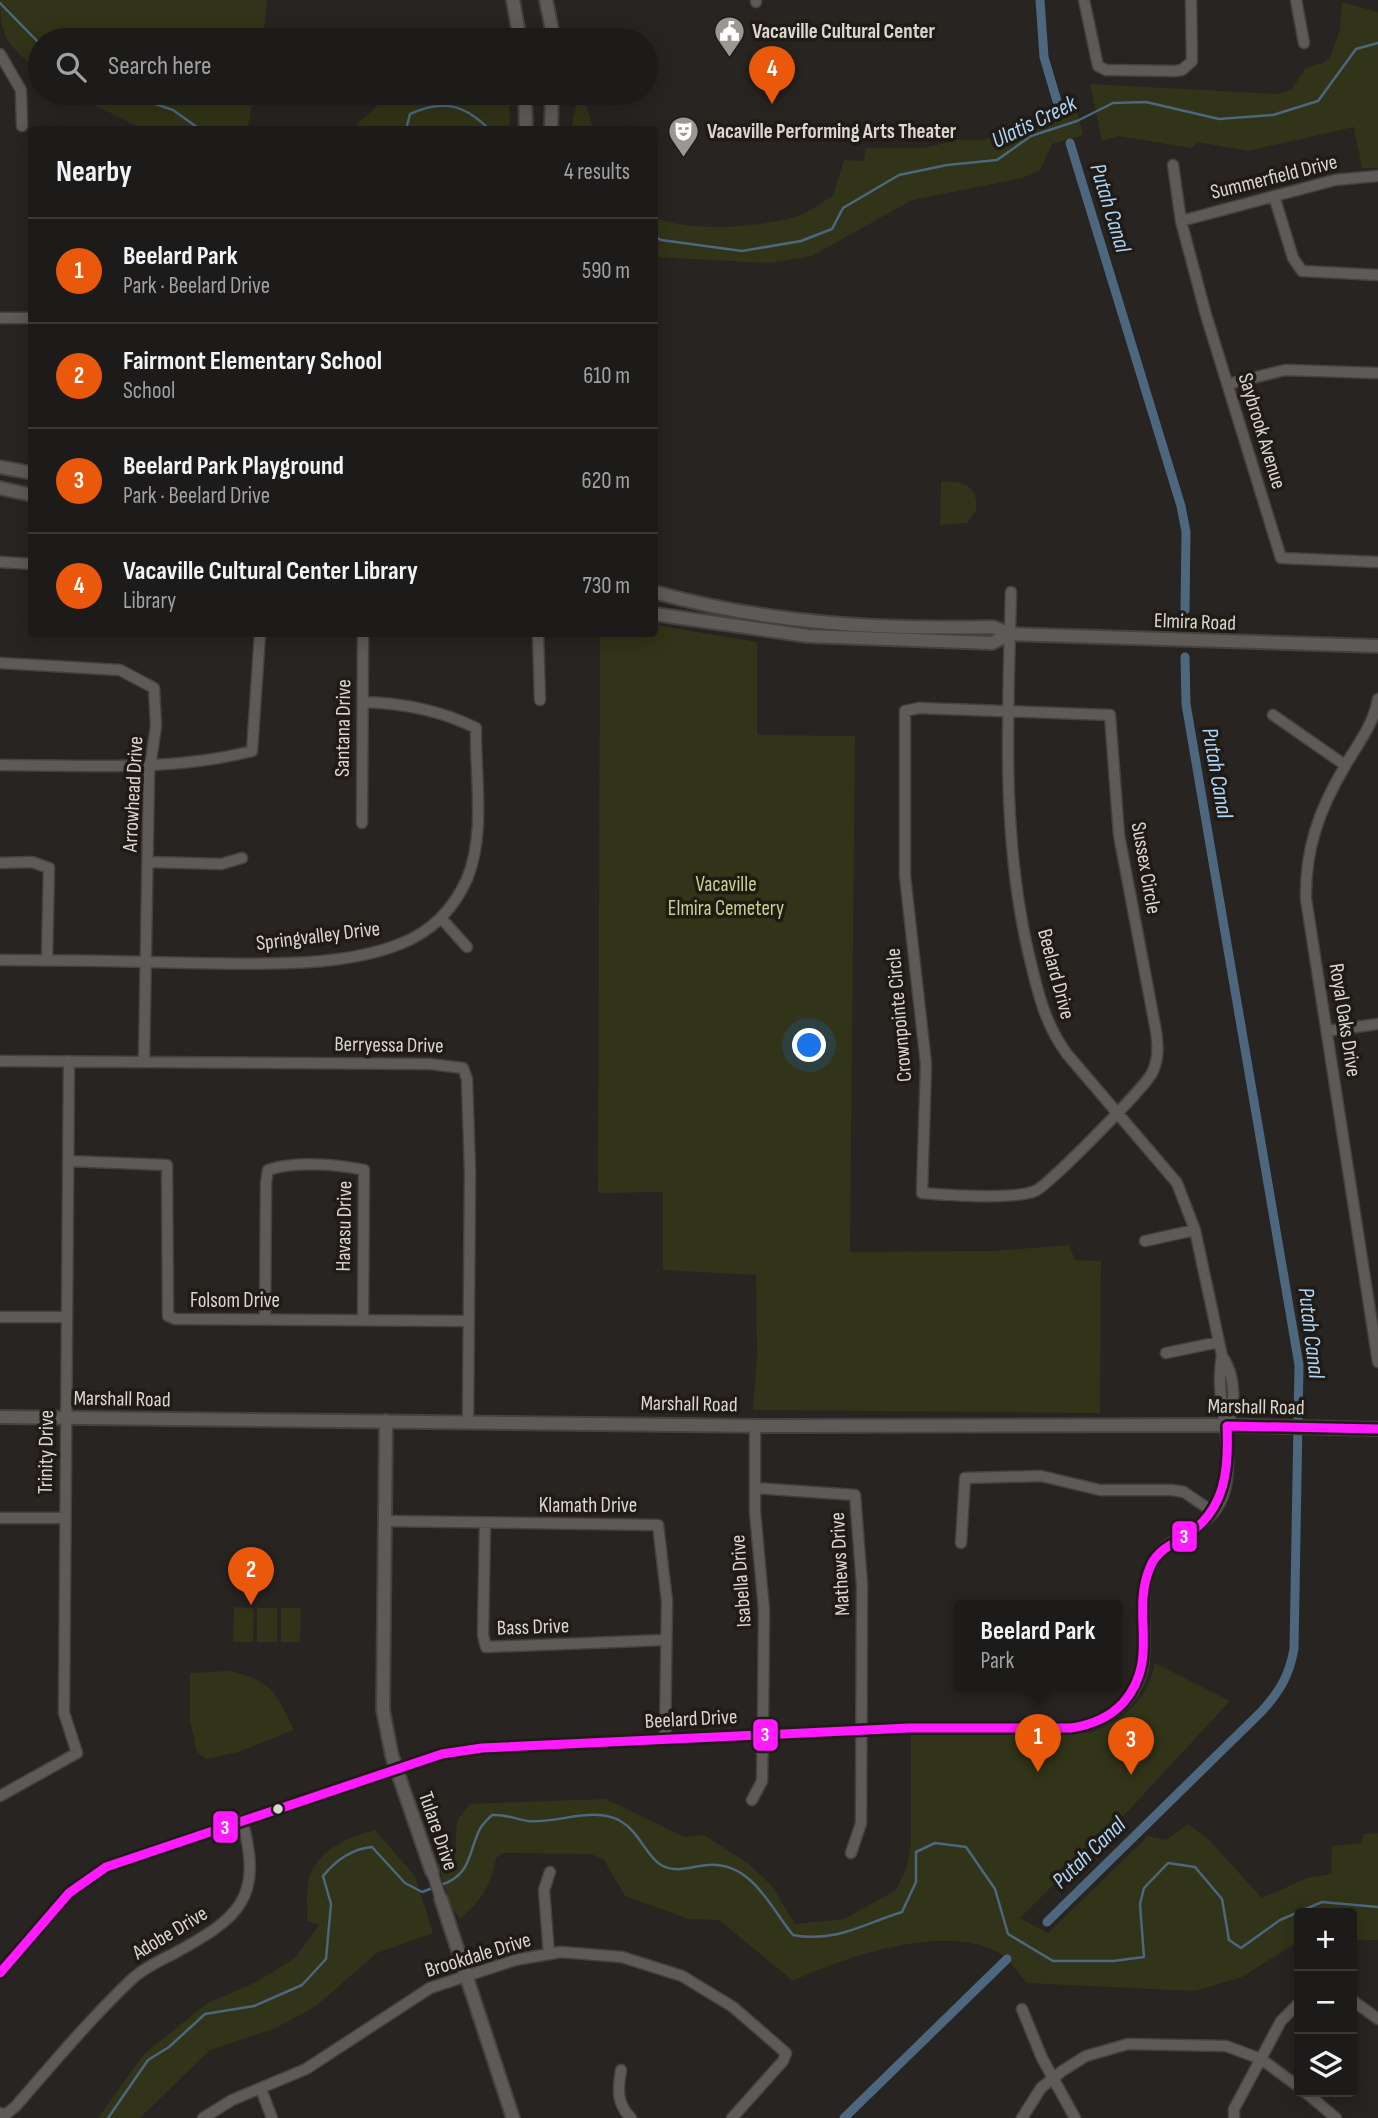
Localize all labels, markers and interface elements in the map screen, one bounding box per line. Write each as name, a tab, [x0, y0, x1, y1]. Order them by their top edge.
public building icon: Vacaville Cultural Center	[712, 14, 746, 58]
place label: Vacaville Cultural Center	[752, 19, 935, 44]
search box	[28, 28, 658, 105]
pin: 4	[749, 46, 795, 104]
icon: search	[52, 48, 90, 86]
text: Search here	[108, 51, 211, 82]
water label: Ulatis Creek	[987, 89, 1082, 155]
theatre icon: Vacaville Performing Arts Theater	[667, 114, 701, 158]
place label: Vacaville Performing Arts Theater	[707, 119, 957, 144]
street label: Summerfield Drive	[1208, 149, 1340, 205]
text: Nearby	[56, 154, 132, 190]
text: 4 results	[564, 158, 630, 186]
water label: Putah Canal	[1083, 160, 1137, 257]
text: Beelard Park	[123, 241, 238, 272]
text: 1	[74, 257, 84, 285]
text: 590 m	[582, 257, 630, 285]
text: Park · Beelard Drive	[123, 272, 270, 300]
text: Fairmont Elementary School	[123, 346, 382, 377]
text: 2	[74, 362, 84, 390]
text: 610 m	[583, 362, 630, 390]
street label: Saybrook Avenue	[1233, 370, 1291, 492]
text: School	[123, 377, 175, 405]
text: Beelard Park Playground	[123, 451, 344, 482]
text: 3	[74, 467, 84, 495]
text: 620 m	[582, 467, 630, 495]
text: Park · Beelard Drive	[123, 482, 270, 510]
text: Vacaville Cultural Center Library	[123, 556, 418, 587]
text: 4	[74, 572, 84, 600]
text: 730 m	[582, 572, 630, 600]
text: Library	[123, 587, 176, 615]
street label: Elmira Road	[1154, 608, 1236, 636]
street label: Santana Drive	[330, 679, 356, 777]
water label: Putah Canal	[1195, 726, 1239, 821]
street label: Arrowhead Drive	[117, 736, 149, 853]
street label: Sussex Circle	[1126, 820, 1166, 916]
park label: Vacaville Elmira Cemetery	[668, 872, 784, 921]
street label: Springvalley Drive	[255, 916, 381, 956]
street label: Beelard Drive	[1032, 926, 1080, 1022]
street label: Crownpointe Circle	[881, 947, 917, 1083]
street label: Royal Oaks Drive	[1324, 961, 1366, 1079]
your location	[792, 1028, 826, 1062]
street label: Berryessa Drive	[334, 1032, 444, 1058]
street label: Havasu Drive	[331, 1180, 357, 1272]
water label: Putah Canal	[1292, 1286, 1331, 1381]
street label: Folsom Drive	[190, 1288, 280, 1313]
street label: Marshall Road	[73, 1386, 171, 1412]
street label: Marshall Road	[640, 1391, 738, 1417]
street label: Marshall Road	[1207, 1394, 1305, 1420]
street label: Trinity Drive	[33, 1410, 59, 1494]
street label: Klamath Drive	[539, 1493, 637, 1518]
street label: Mathews Drive	[825, 1512, 855, 1616]
line badge: 3	[1171, 1520, 1198, 1553]
text: 3	[1180, 1526, 1188, 1549]
street label: Isabella Drive	[725, 1534, 757, 1628]
pin: 2	[228, 1547, 274, 1605]
popup	[954, 1600, 1122, 1691]
street label: Bass Drive	[496, 1613, 570, 1641]
text: Beelard Park	[981, 1616, 1095, 1647]
text: Park	[981, 1647, 1014, 1675]
street label: Beelard Drive	[644, 1704, 738, 1734]
pin: 1	[1015, 1714, 1061, 1772]
pin: 3	[1108, 1717, 1154, 1775]
line badge: 3	[752, 1718, 779, 1752]
text: 3	[761, 1724, 769, 1747]
street label: Tulare Drive	[413, 1788, 463, 1874]
unlabelled marker	[271, 1802, 285, 1816]
line badge: 3	[212, 1810, 239, 1844]
water label: Putah Canal	[1046, 1811, 1132, 1895]
text: 3	[221, 1817, 229, 1840]
street label: Adobe Drive	[127, 1901, 212, 1966]
map controls	[1294, 1908, 1357, 2097]
button: +	[1294, 1908, 1357, 1971]
street label: Brookdale Drive	[422, 1927, 534, 1983]
button: −	[1294, 1971, 1357, 2034]
button: layers	[1294, 2034, 1357, 2097]

